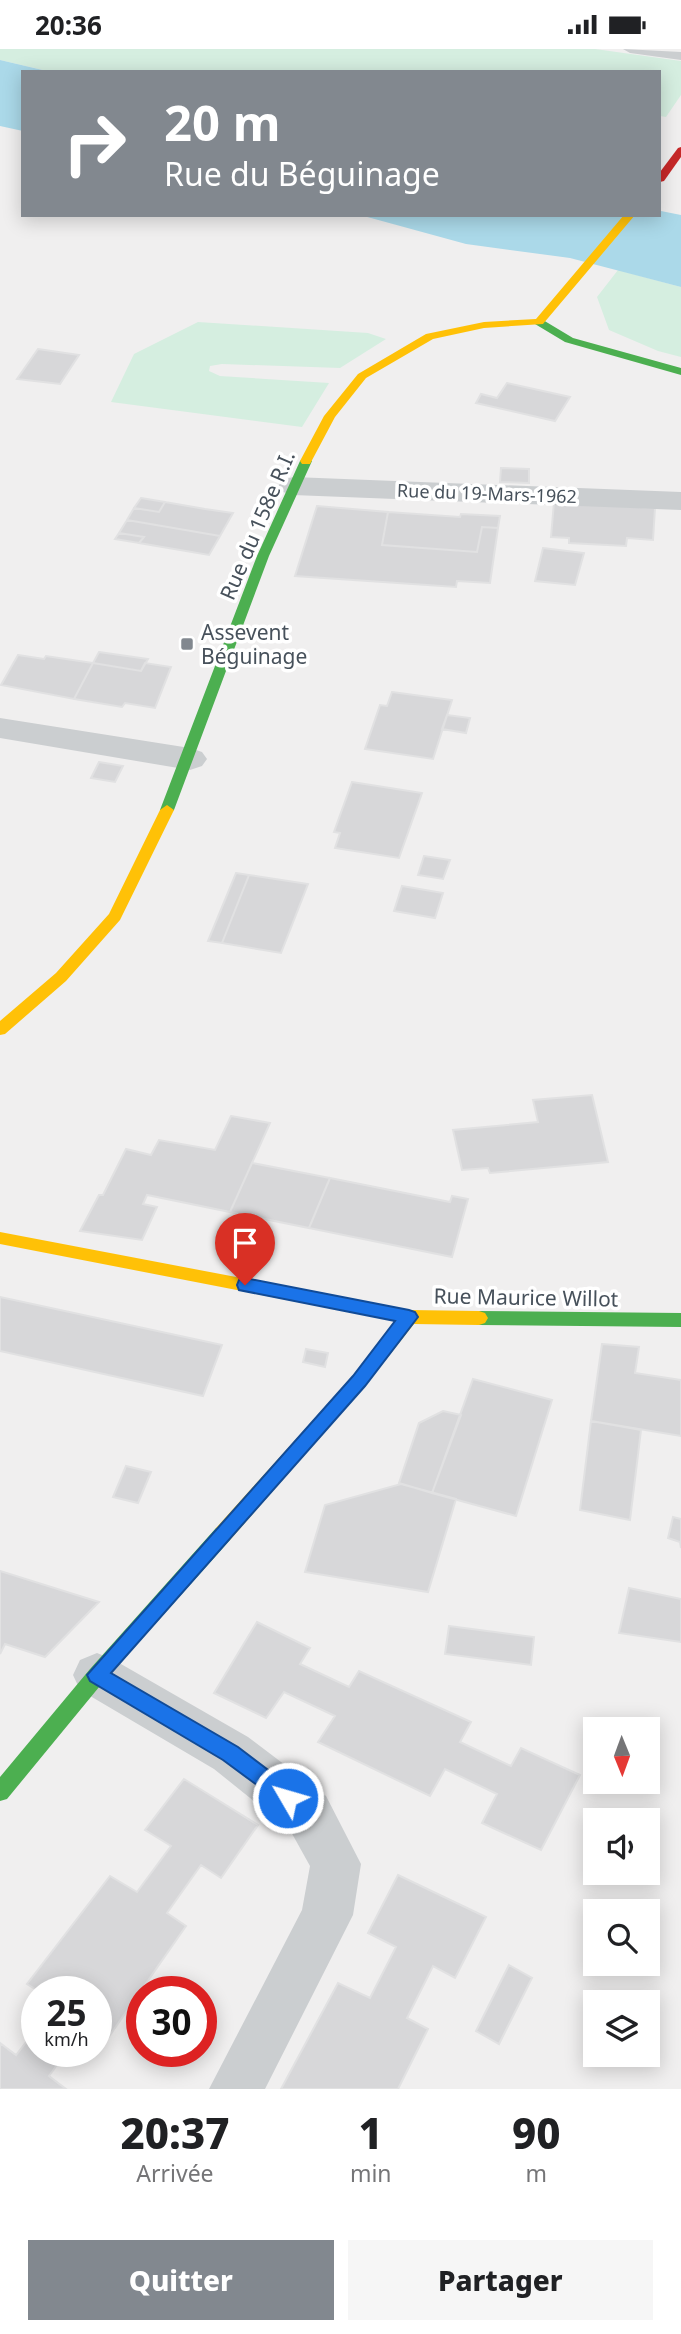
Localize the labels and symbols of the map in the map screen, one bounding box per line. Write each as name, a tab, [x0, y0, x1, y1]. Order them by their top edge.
street label: Rue du 158e R.I.	[213, 446, 301, 604]
street label: Rue du 19-Mars-1962	[397, 478, 577, 508]
place label: Assevent Béguinage	[201, 618, 307, 670]
marker: Assevent Béguinage	[179, 636, 195, 652]
pin	[215, 1213, 275, 1285]
street label: Rue Maurice Willot	[433, 1281, 619, 1313]
north arrow	[583, 1717, 660, 1794]
position arrow	[251, 1761, 325, 1835]
speed limit sign: 30	[126, 1976, 217, 2067]

